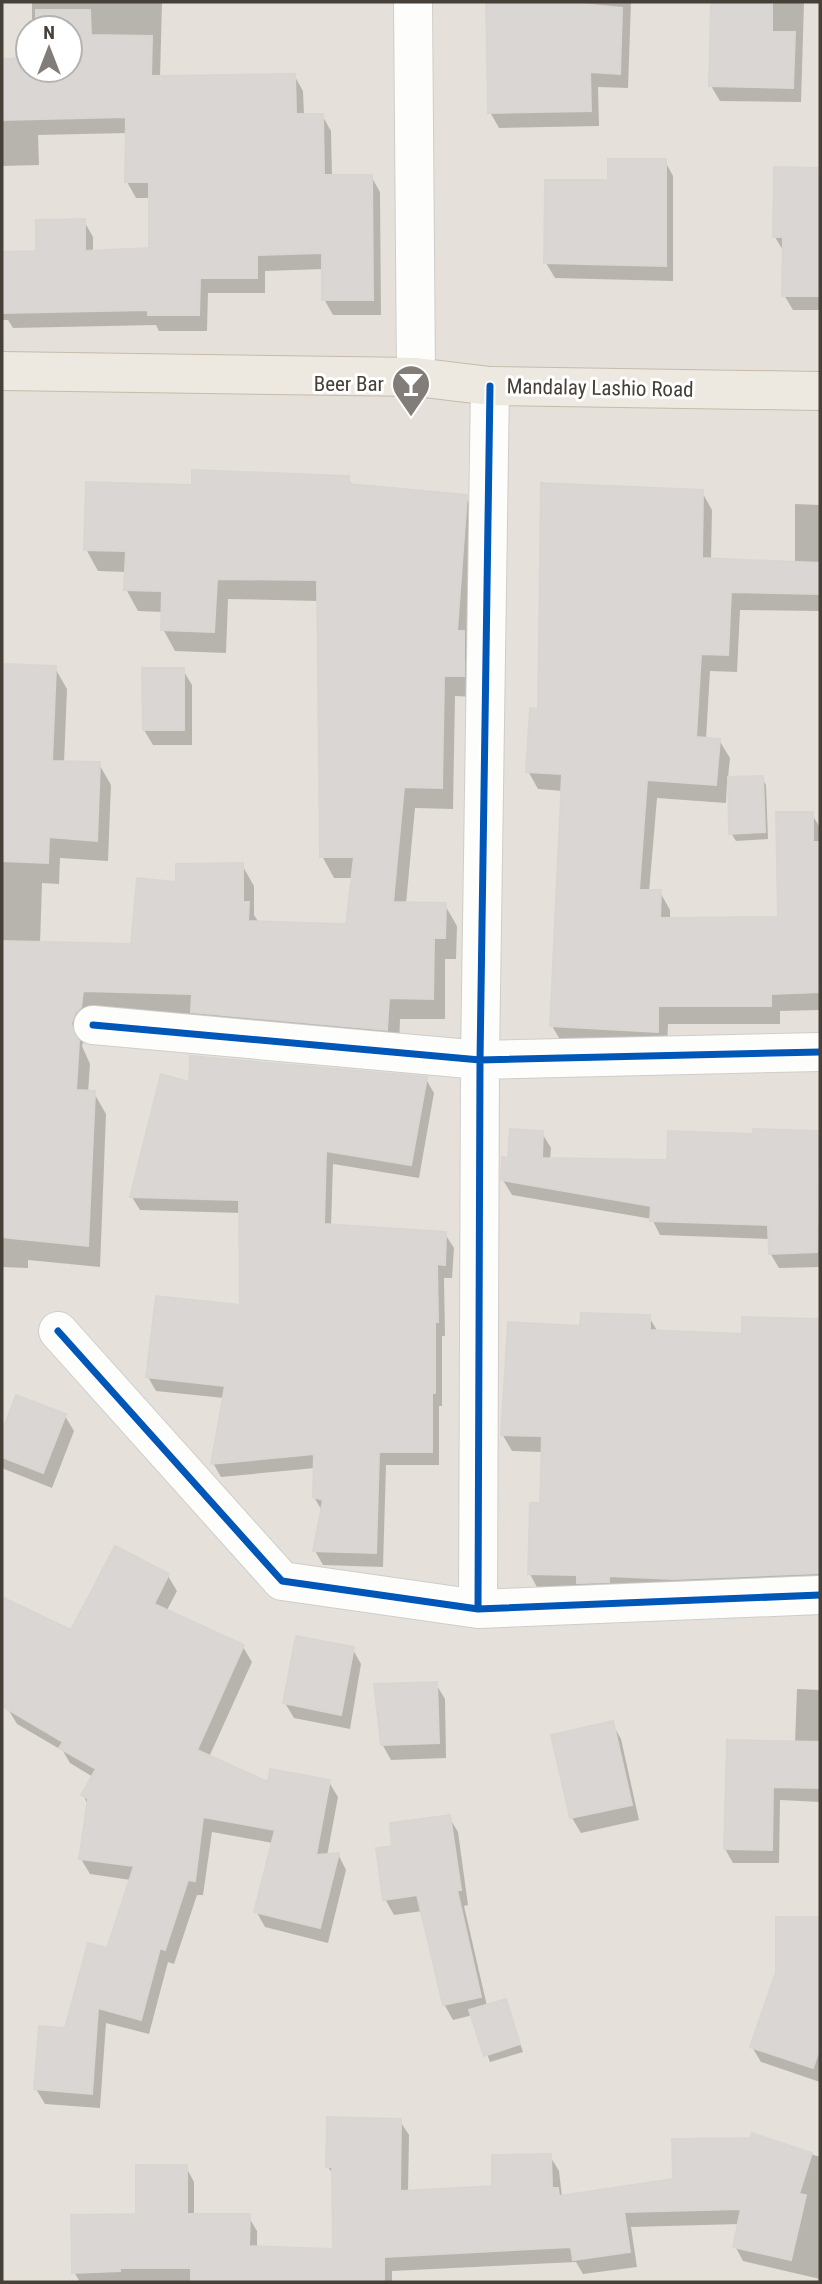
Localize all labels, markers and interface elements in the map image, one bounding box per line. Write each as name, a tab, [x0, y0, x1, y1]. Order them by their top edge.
north arrow	[14, 14, 84, 84]
text: N	[43, 21, 55, 44]
bar icon: Beer Bar	[390, 363, 432, 418]
place label: Beer Bar	[314, 372, 384, 396]
street label: Mandalay Lashio Road	[506, 374, 694, 402]

